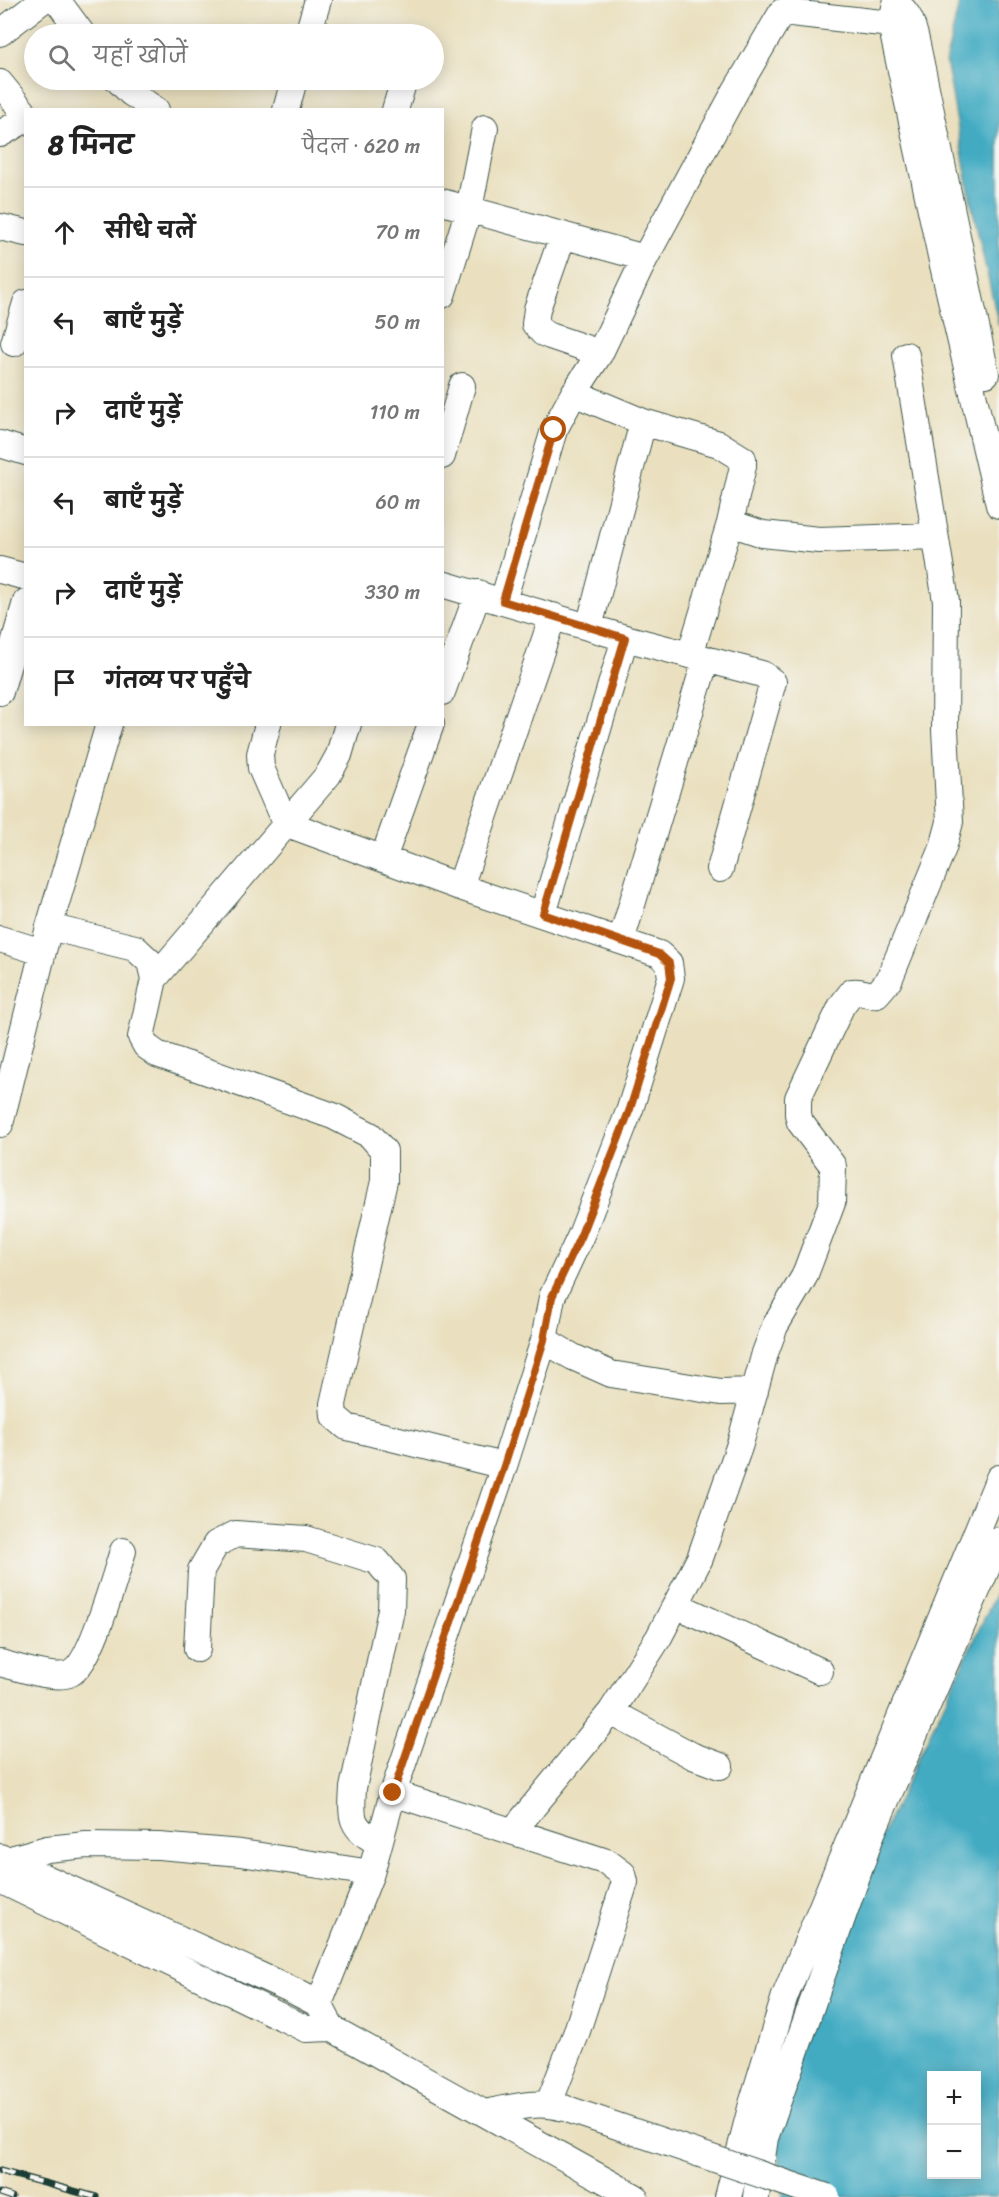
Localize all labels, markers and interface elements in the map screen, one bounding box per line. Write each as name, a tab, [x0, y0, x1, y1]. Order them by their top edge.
search box	[24, 24, 444, 90]
text: यहाँ खोजें	[93, 36, 188, 75]
icon: search	[45, 41, 78, 74]
text: 8 मिनट	[48, 122, 134, 168]
text: पैदल · 620 m	[302, 129, 420, 164]
text: सीधे चलें	[105, 211, 195, 250]
text: 70 m	[375, 215, 420, 250]
icon: ahead	[48, 216, 81, 249]
text: बाएँ मुड़ें	[105, 301, 182, 340]
text: 50 m	[375, 305, 420, 340]
icon: left	[48, 306, 81, 339]
text: दाएँ मुड़ें	[105, 391, 182, 430]
text: 110 m	[370, 395, 420, 430]
icon: right	[48, 396, 81, 429]
route start	[540, 416, 566, 442]
text: बाएँ मुड़ें	[105, 481, 182, 520]
text: 60 m	[375, 485, 420, 520]
icon: left	[48, 486, 81, 519]
text: दाएँ मुड़ें	[105, 571, 182, 610]
text: 330 m	[365, 575, 420, 610]
icon: right	[48, 576, 81, 609]
text: गंतव्य पर पहुँचे	[105, 661, 250, 700]
icon: arrive	[48, 666, 81, 699]
route end	[379, 1779, 405, 1805]
map controls	[927, 2071, 981, 2179]
button: +	[927, 2071, 981, 2125]
button: −	[927, 2125, 981, 2179]

